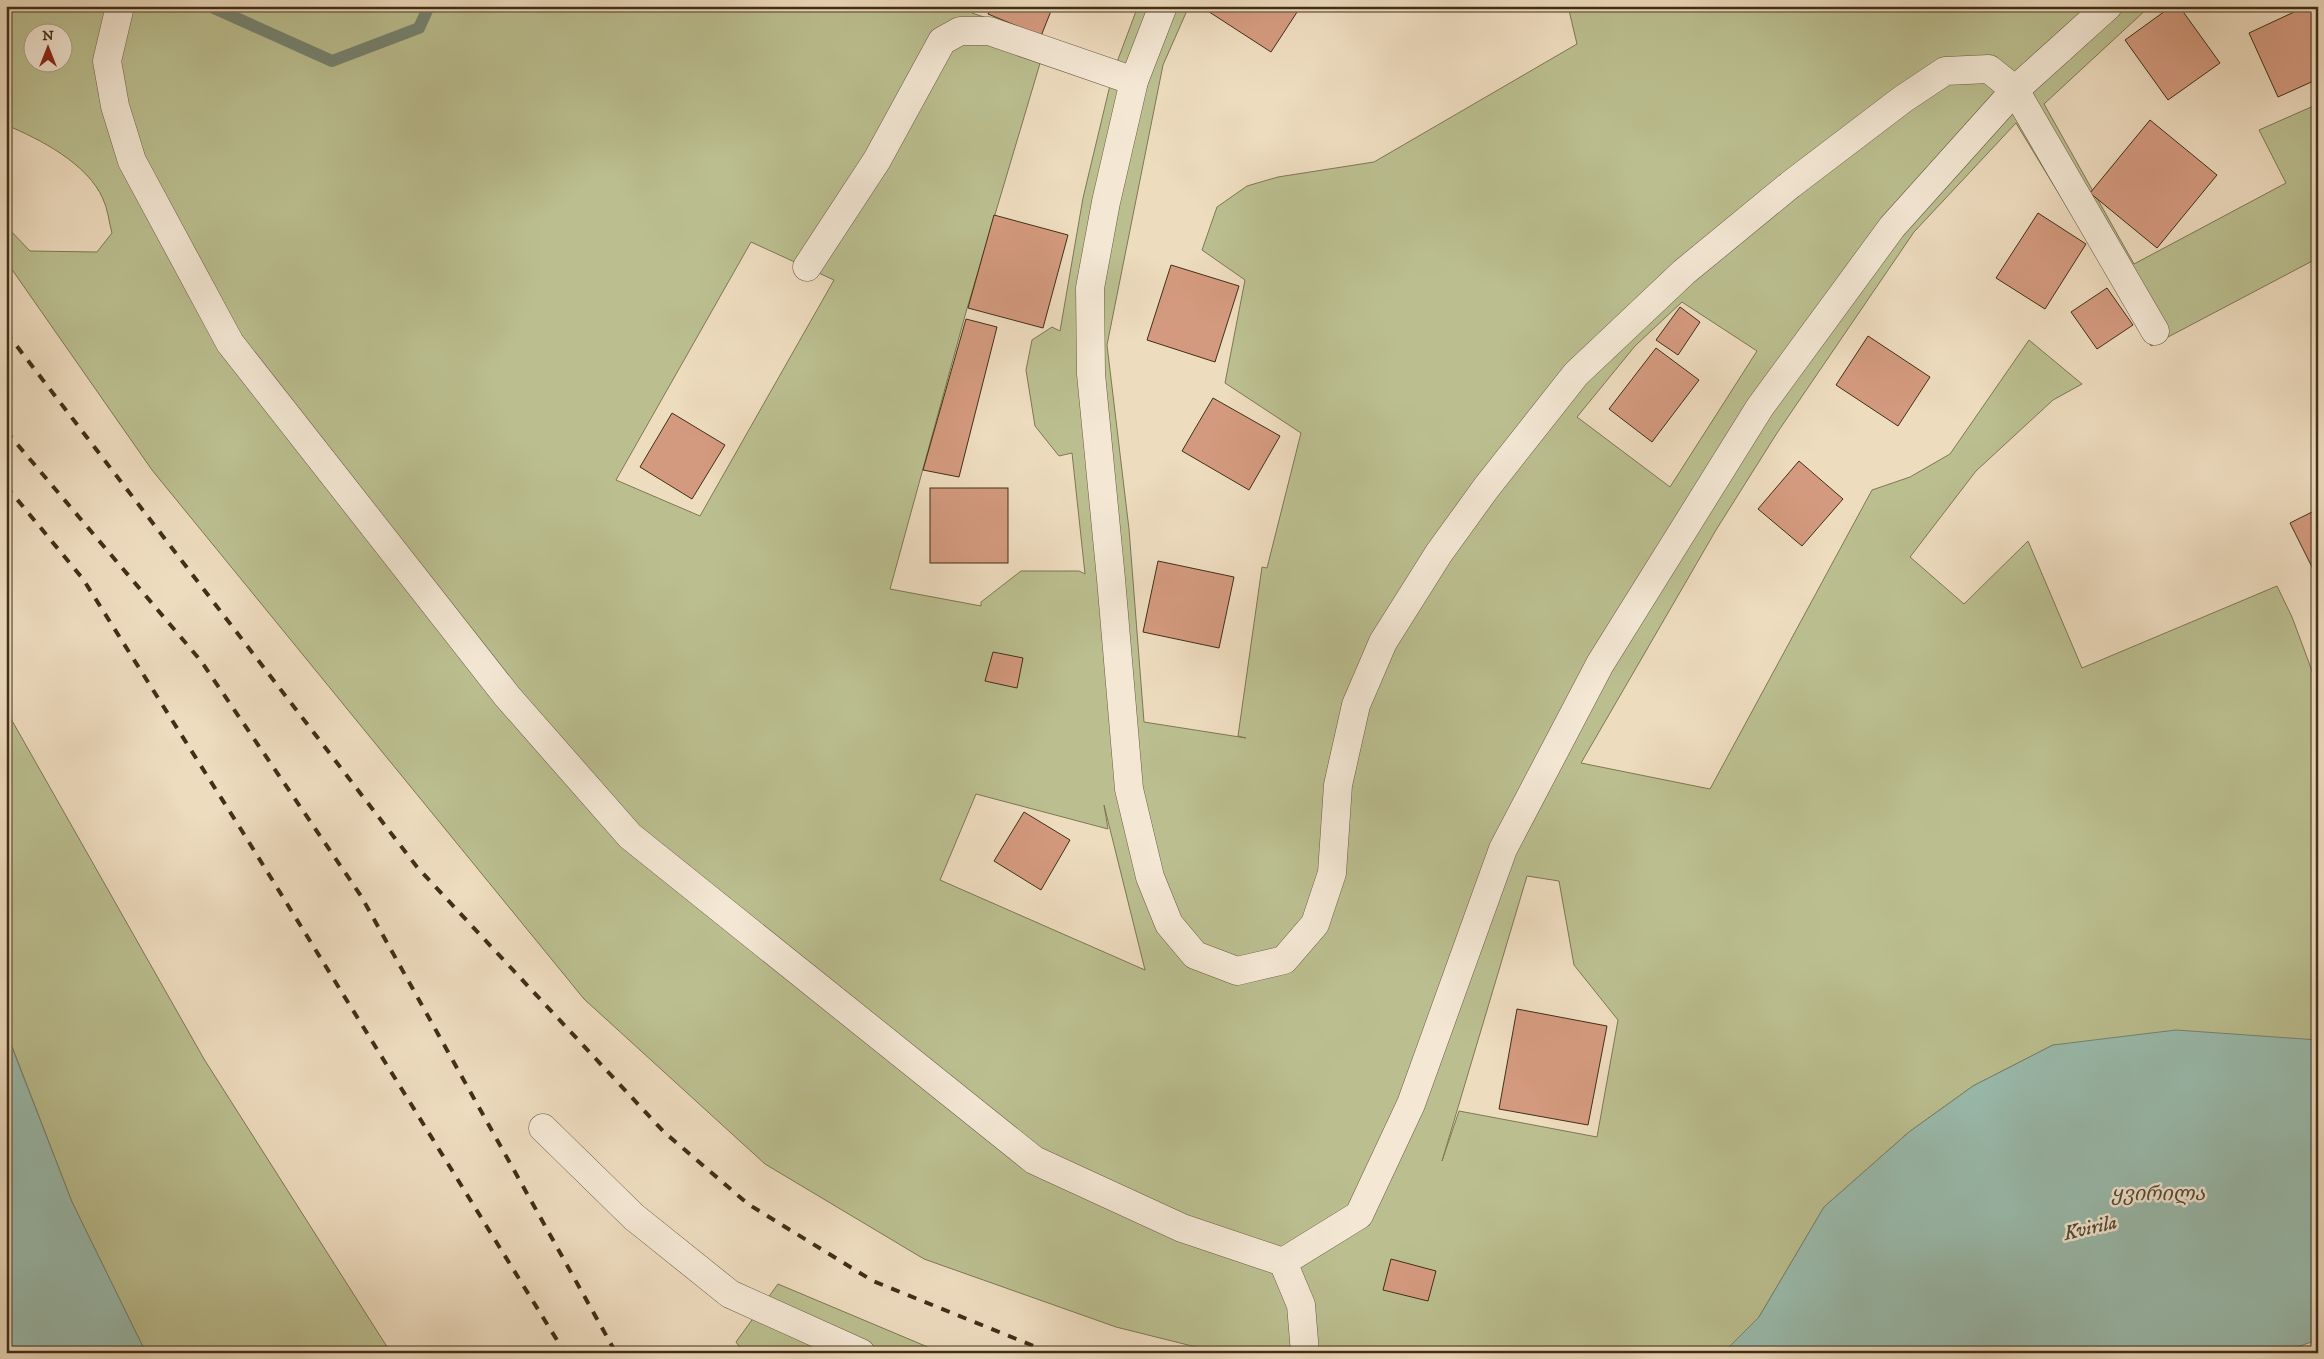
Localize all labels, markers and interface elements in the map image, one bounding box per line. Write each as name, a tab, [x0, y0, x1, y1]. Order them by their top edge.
north arrow	[22, 22, 72, 72]
text: N	[42, 27, 54, 45]
water label: ყვირილა	[2111, 1182, 2205, 1207]
water label: Kvirila	[2060, 1210, 2120, 1247]

